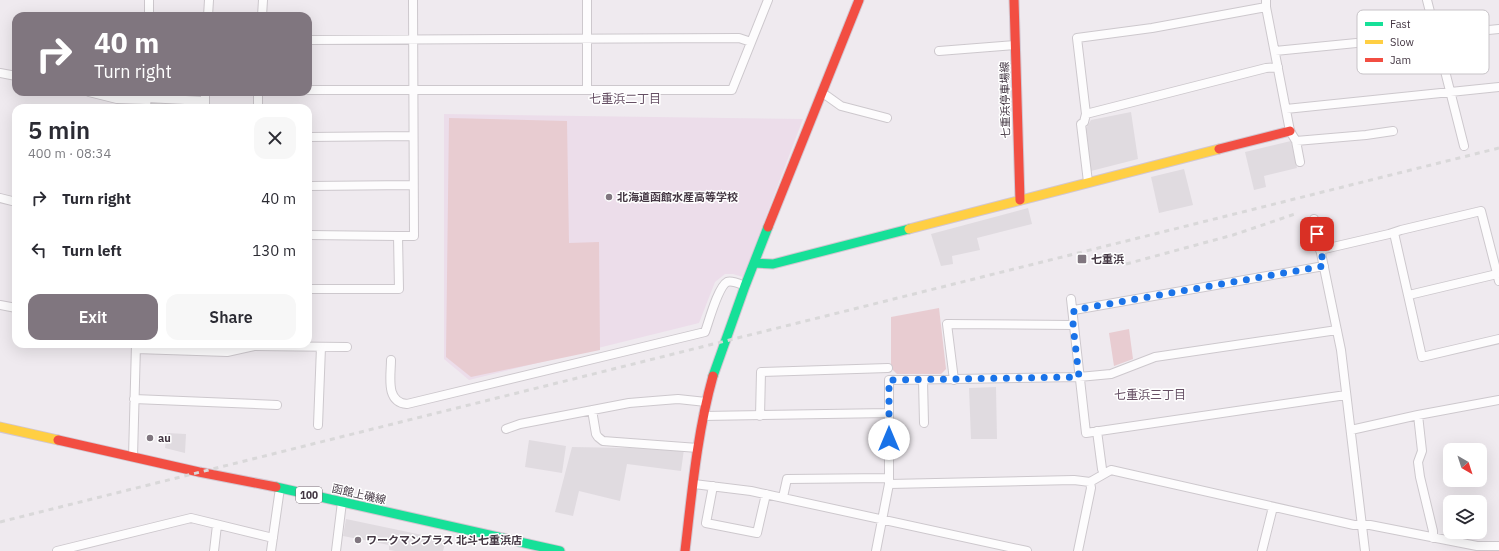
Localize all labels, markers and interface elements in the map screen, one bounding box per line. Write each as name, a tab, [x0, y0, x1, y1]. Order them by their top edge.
legend	[1357, 10, 1489, 74]
text: Fast	[1390, 17, 1411, 31]
text: 40 m	[94, 24, 159, 61]
icon: right	[28, 28, 80, 80]
text: Slow	[1390, 35, 1414, 49]
text: Jam	[1390, 53, 1411, 67]
text: Turn right	[94, 60, 172, 83]
street label: 七重浜停車場線	[997, 61, 1013, 139]
district label: 七重浜二丁目	[589, 91, 661, 106]
text: 5 min	[28, 114, 90, 146]
button: close	[254, 117, 296, 159]
text: 400 m · 08:34	[28, 145, 111, 162]
icon: right	[28, 187, 50, 209]
text: Turn right	[62, 189, 131, 208]
text: 40 m	[261, 189, 296, 208]
place label: 北海道函館水産高等学校	[617, 190, 738, 204]
marker: 北海道函館水産高等学校	[604, 192, 614, 202]
pin	[1300, 217, 1334, 251]
icon: arrive	[1306, 223, 1328, 245]
icon: left	[28, 239, 50, 261]
text: Turn left	[62, 241, 122, 260]
text: 130 m	[252, 241, 296, 260]
place label: 七重浜	[1091, 252, 1124, 266]
marker: 七重浜	[1076, 253, 1088, 265]
button: Exit	[28, 294, 158, 340]
button: Share	[166, 294, 296, 340]
district label: 七重浜三丁目	[1114, 387, 1186, 402]
position arrow	[868, 418, 910, 460]
place label: au	[158, 431, 171, 445]
marker: au	[145, 433, 155, 443]
north arrow	[1443, 443, 1487, 487]
map controls	[1443, 443, 1487, 539]
street label: 函館上磯線	[331, 481, 387, 507]
road number: 100	[296, 487, 322, 503]
button: layers	[1443, 495, 1487, 539]
place label: ワークマンプラス 北斗七重浜店	[366, 533, 522, 547]
marker: ワークマンプラス 北斗七重浜店	[353, 535, 363, 545]

